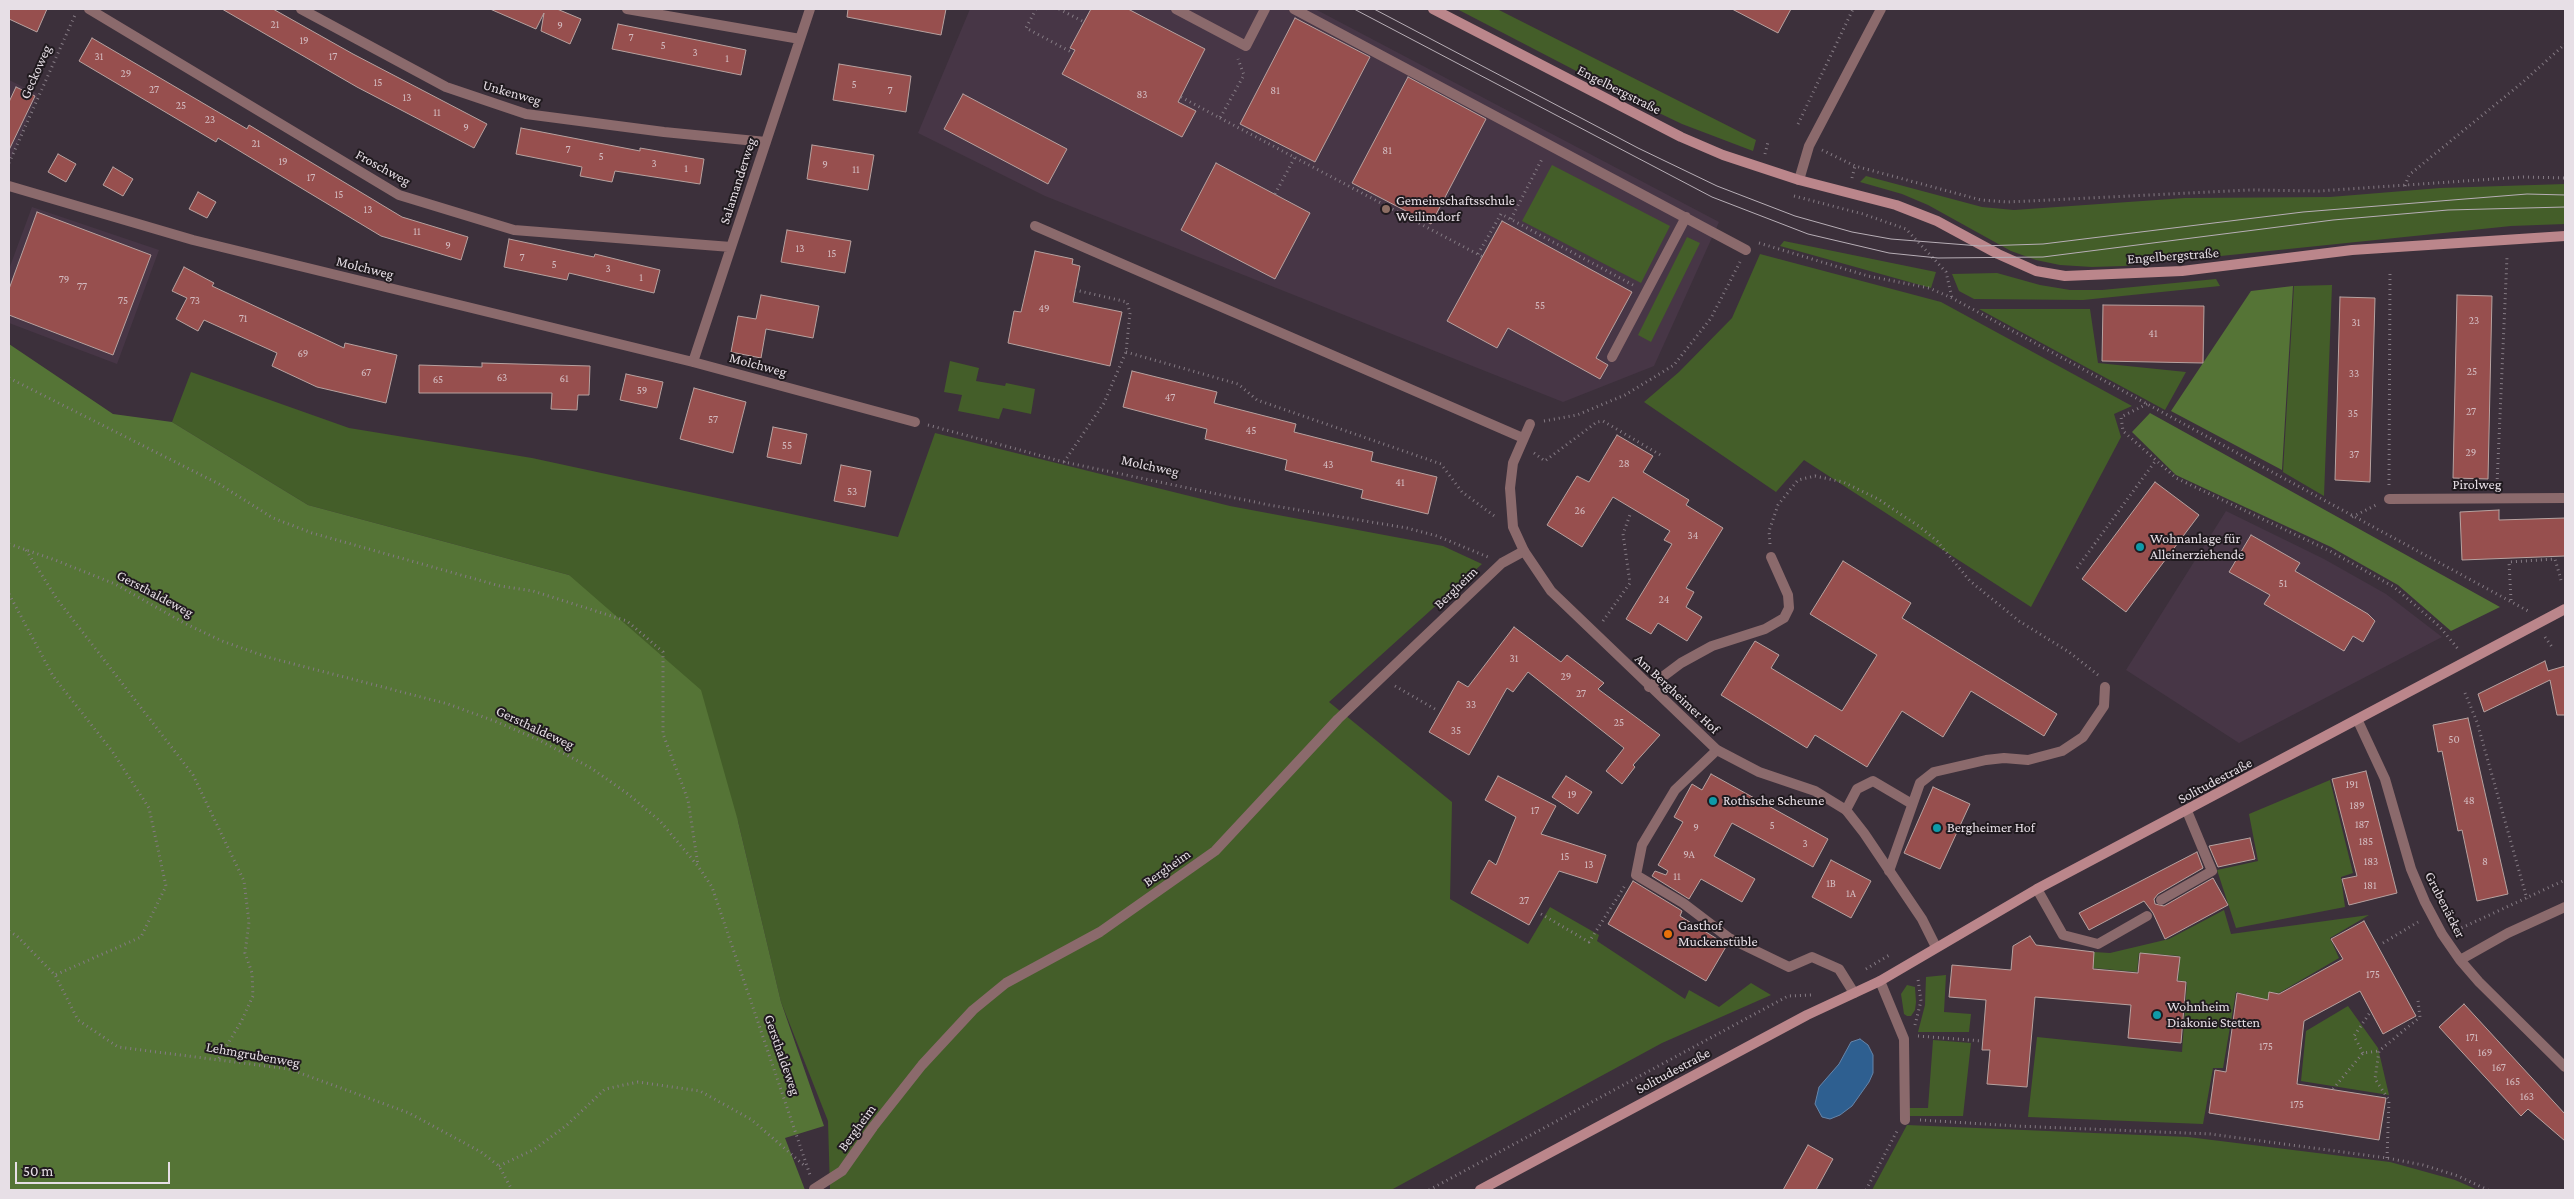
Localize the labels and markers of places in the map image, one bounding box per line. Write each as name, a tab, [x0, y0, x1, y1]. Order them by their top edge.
place label: Gemeinschaftsschule Weilimdorf	[1396, 193, 1515, 226]
marker: Gemeinschaftsschule Weilimdorf	[1380, 203, 1392, 215]
place label: Wohnanlage für Alleinerziehende	[2150, 531, 2244, 564]
marker: Wohnanlage für Alleinerziehende	[2134, 541, 2146, 553]
place label: Rothsche Scheune	[1723, 793, 1824, 809]
marker: Rothsche Scheune	[1707, 795, 1719, 807]
place label: Bergheimer Hof	[1947, 820, 2035, 836]
marker: Bergheimer Hof	[1931, 822, 1943, 834]
place label: Gasthof Muckenstüble	[1678, 918, 1758, 950]
marker: Gasthof Muckenstüble	[1662, 928, 1674, 940]
place label: Wohnheim Diakonie Stetten	[2167, 999, 2260, 1032]
marker: Wohnheim Diakonie Stetten	[2151, 1009, 2163, 1021]

